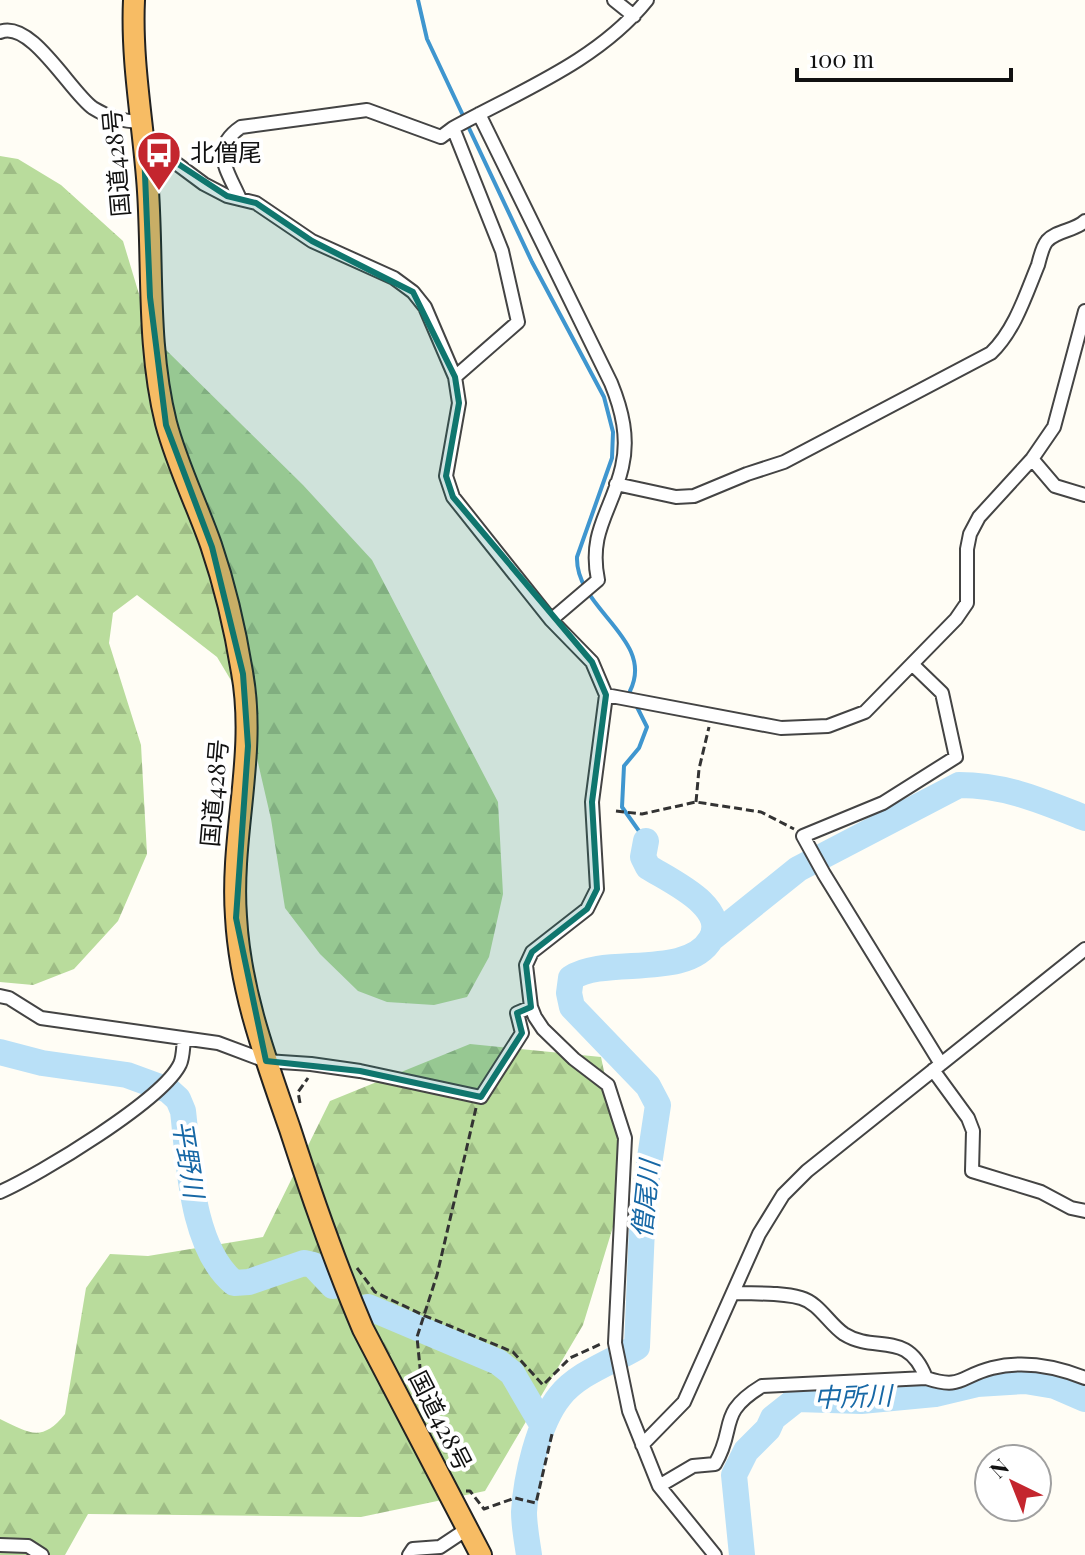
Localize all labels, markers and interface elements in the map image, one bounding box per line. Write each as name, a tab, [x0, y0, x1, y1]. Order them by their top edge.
scale bar	[797, 32, 1011, 82]
text: 100 m	[809, 42, 874, 74]
street label: 国道428号	[94, 108, 136, 218]
bus stop icon: 北僧尾	[135, 129, 183, 192]
place label: 北僧尾	[190, 135, 262, 167]
street label: 国道428号	[192, 738, 234, 848]
water label: 平野川	[166, 1118, 213, 1203]
water label: 僧尾川	[623, 1155, 666, 1239]
street label: 国道428号	[403, 1365, 481, 1475]
water label: 中所川	[813, 1377, 896, 1414]
north arrow	[973, 1443, 1053, 1523]
text: N	[983, 1451, 1015, 1484]

